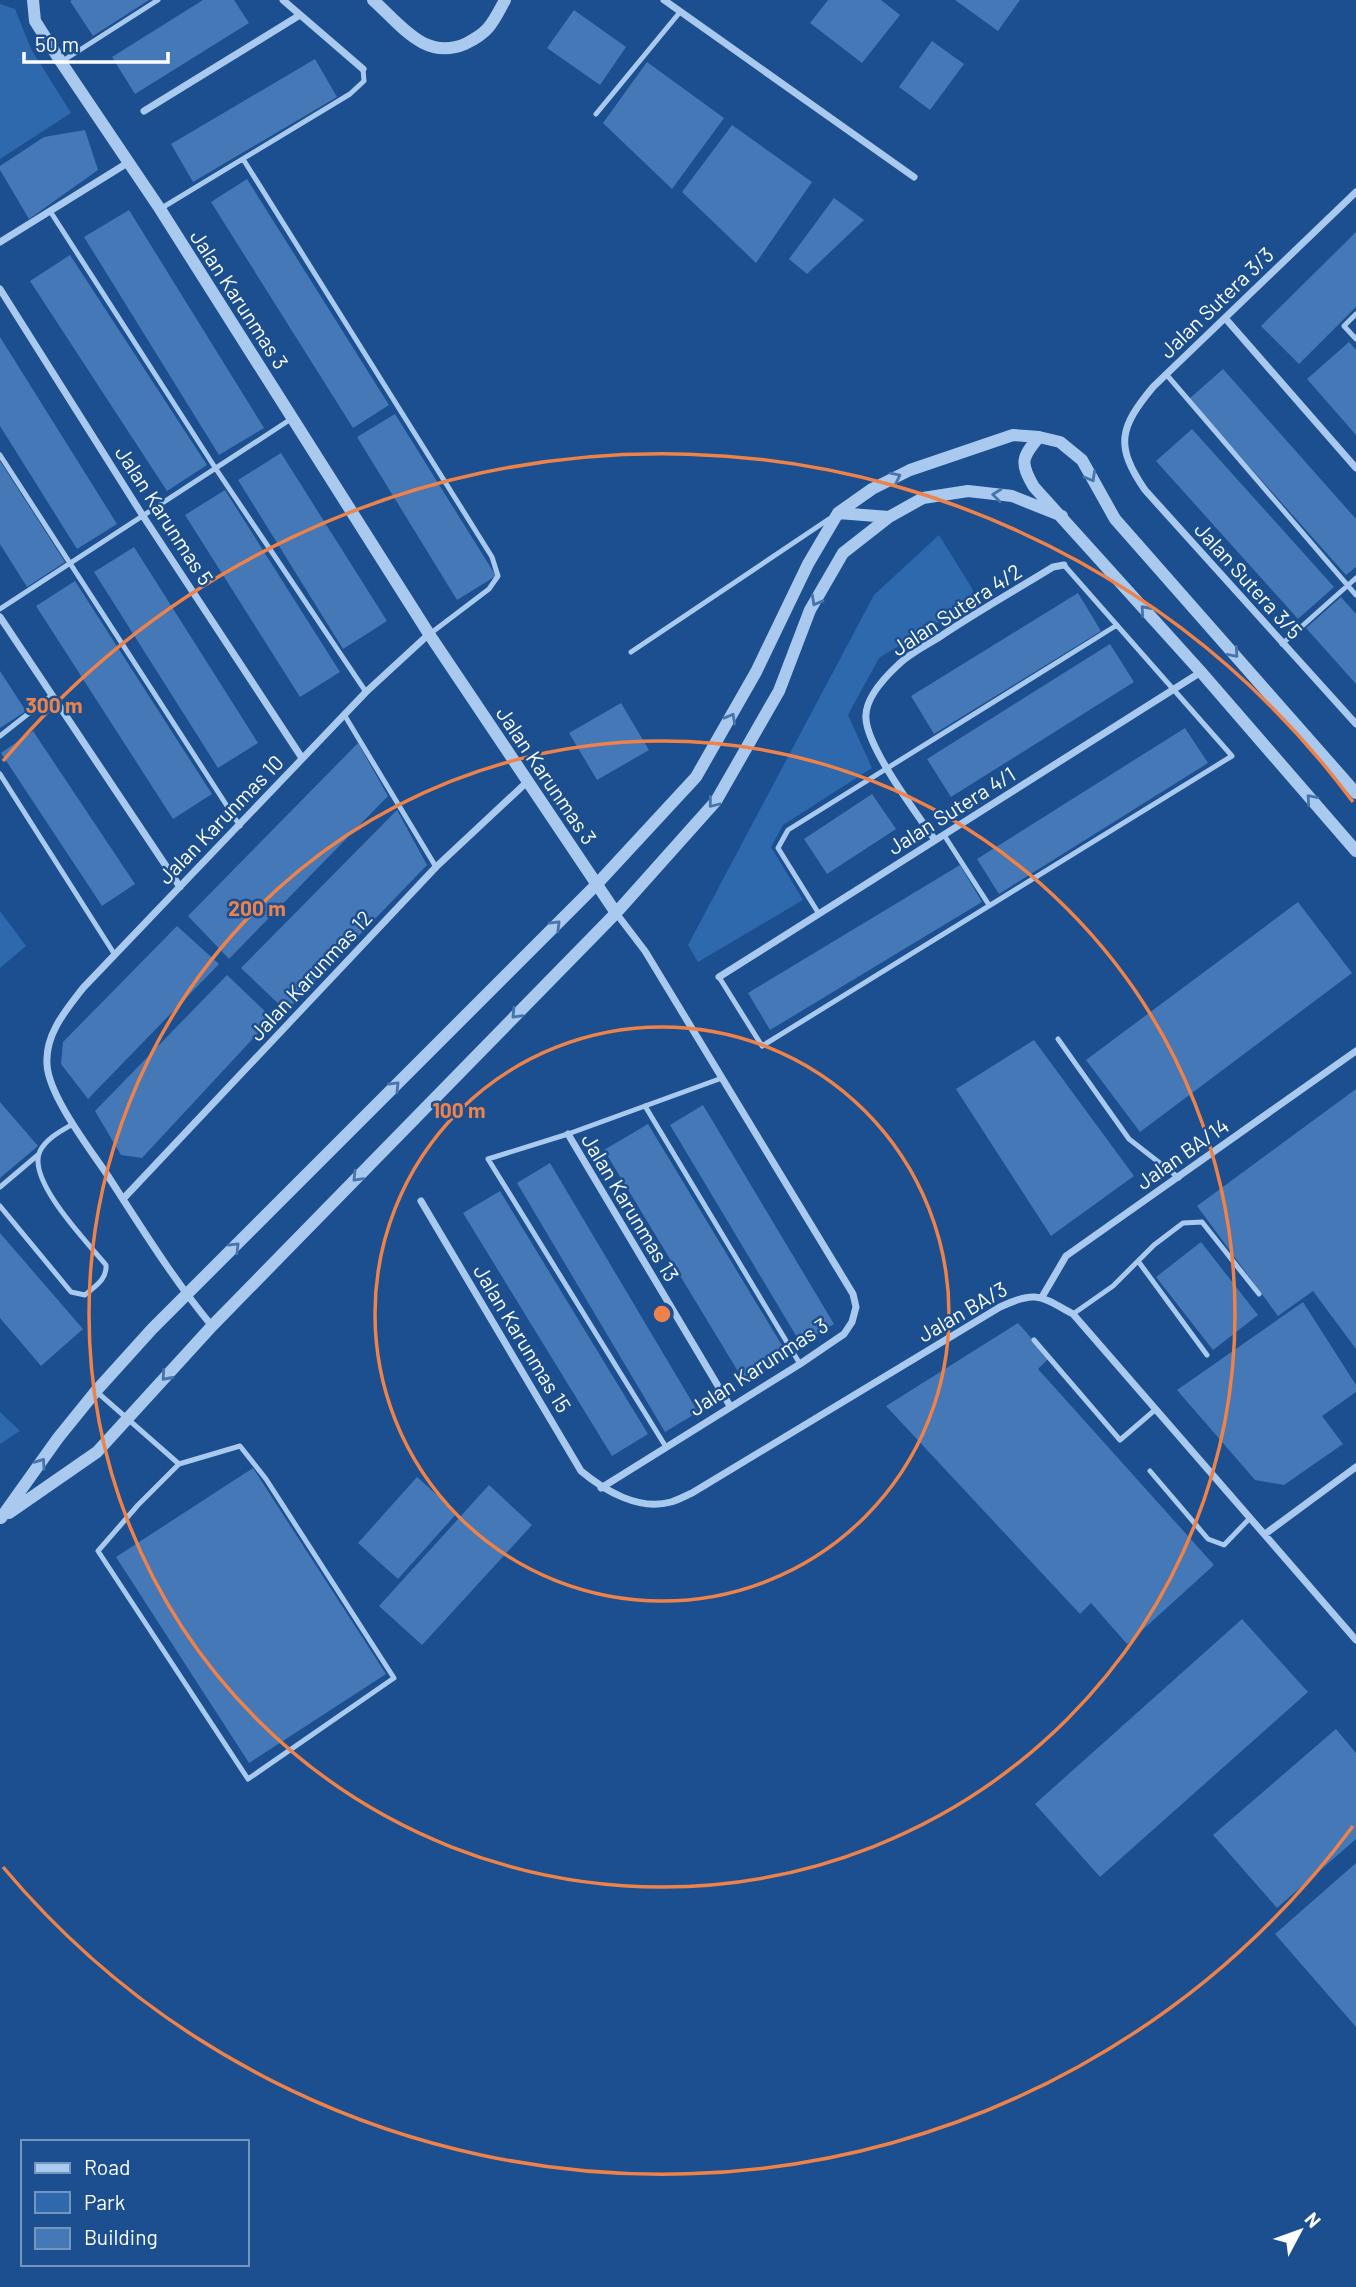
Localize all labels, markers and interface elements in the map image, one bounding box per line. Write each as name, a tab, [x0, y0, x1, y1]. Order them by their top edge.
scale bar	[24, 21, 168, 65]
text: 50 m	[35, 31, 79, 56]
street label: Jalan Karunmas 3	[186, 225, 294, 373]
street label: Jalan Sutera 3/3	[1154, 241, 1278, 363]
street label: Jalan Karunmas 5	[111, 441, 219, 589]
one-way arrow	[1083, 469, 1096, 482]
one-way arrow	[889, 471, 901, 485]
one-way arrow	[992, 487, 1003, 502]
street label: Jalan Sutera 3/5	[1190, 516, 1308, 644]
street label: Jalan Sutera 4/2	[886, 558, 1026, 660]
one-way arrow	[811, 594, 824, 606]
one-way arrow	[1141, 605, 1153, 618]
one-way arrow	[1226, 644, 1238, 657]
text: 300 m	[25, 692, 83, 717]
street label: Jalan Karunmas 3	[492, 701, 602, 849]
one-way arrow	[723, 713, 736, 725]
street label: Jalan Karunmas 10	[152, 749, 288, 889]
street label: Jalan Sutera 4/1	[883, 761, 1019, 859]
one-way arrow	[709, 795, 722, 808]
one-way arrow	[1307, 795, 1319, 808]
text: 200 m	[228, 895, 286, 920]
street label: Jalan Karunmas 12	[243, 905, 377, 1045]
one-way arrow	[548, 920, 561, 933]
one-way arrow	[512, 1006, 525, 1019]
one-way arrow	[387, 1081, 400, 1094]
text: 100 m	[432, 1097, 486, 1122]
street label: Jalan BA/14	[1131, 1112, 1233, 1194]
street label: Jalan Karunmas 13	[577, 1128, 685, 1286]
one-way arrow	[352, 1168, 365, 1181]
one-way arrow	[226, 1242, 239, 1255]
street label: Jalan Karunmas 15	[469, 1259, 577, 1417]
street label: Jalan BA/3	[913, 1275, 1011, 1347]
centre of rings	[650, 1302, 674, 1326]
street label: Jalan Karunmas 3	[684, 1312, 832, 1420]
one-way arrow	[162, 1368, 174, 1381]
one-way arrow	[32, 1458, 45, 1471]
legend	[21, 2140, 248, 2266]
text: Road	[84, 2154, 130, 2179]
text: Park	[84, 2189, 125, 2214]
north arrow	[1265, 2196, 1335, 2266]
text: N	[1300, 2207, 1326, 2232]
text: Building	[84, 2224, 158, 2249]

